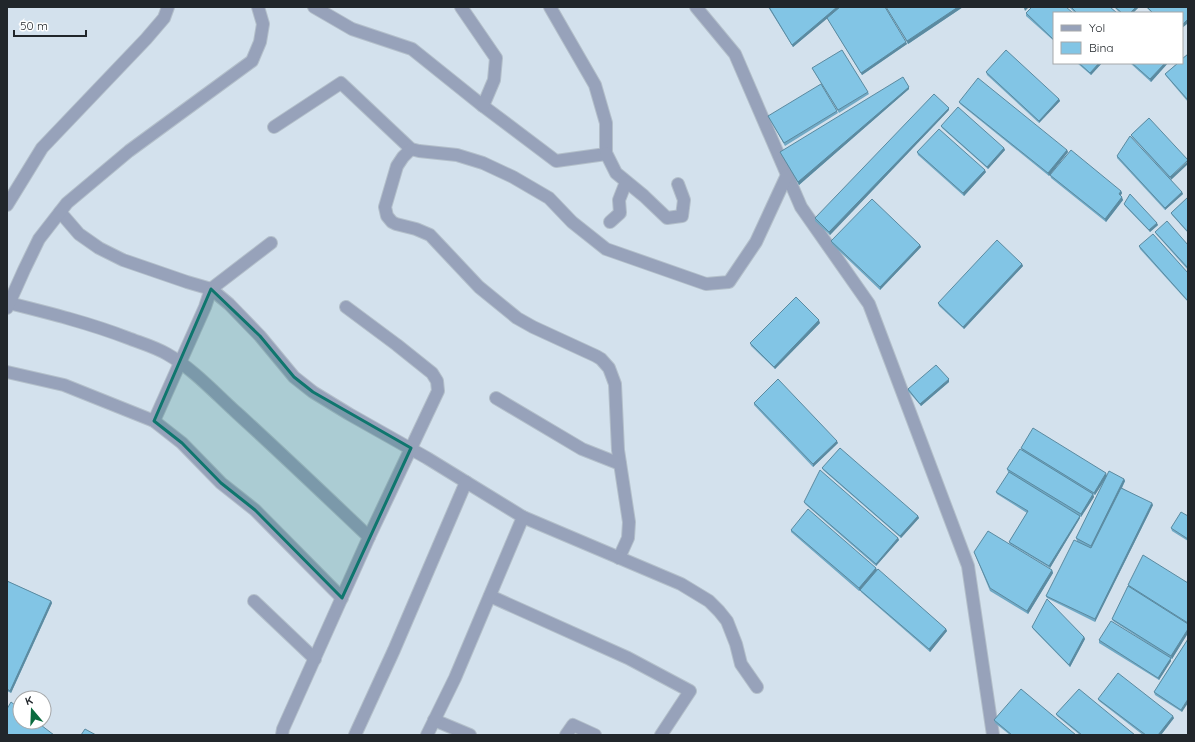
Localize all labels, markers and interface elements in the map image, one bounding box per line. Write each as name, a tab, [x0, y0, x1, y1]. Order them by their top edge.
scale bar	[14, 12, 86, 38]
legend	[1053, 12, 1183, 64]
text: 50 m	[20, 18, 48, 33]
text: Yol	[1089, 20, 1105, 35]
text: Bina	[1089, 40, 1114, 55]
north arrow	[12, 690, 52, 730]
text: K	[23, 693, 34, 708]

